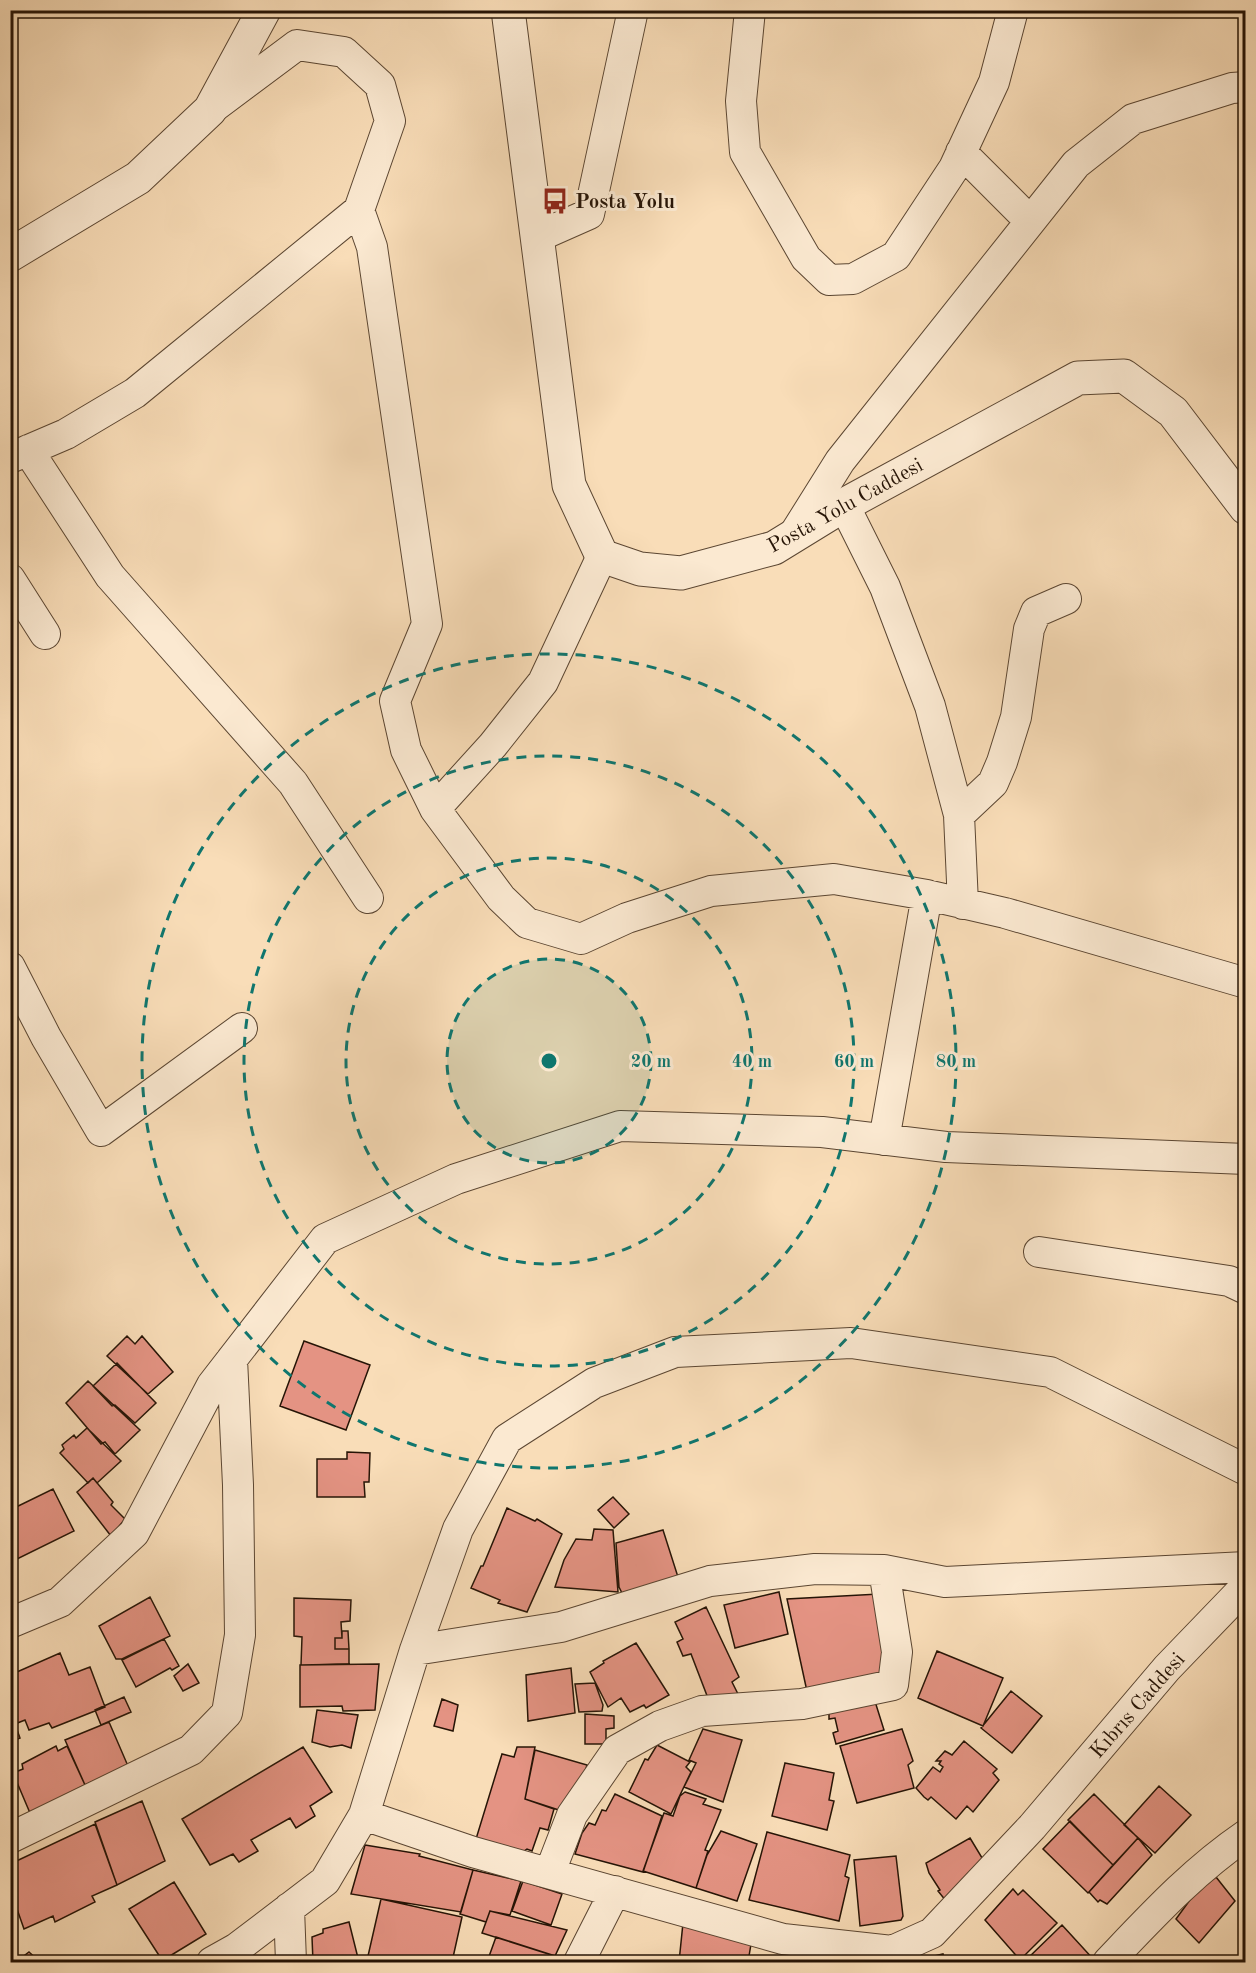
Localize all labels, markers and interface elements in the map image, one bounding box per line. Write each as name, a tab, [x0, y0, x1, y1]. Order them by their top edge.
bus stop icon: Posta Yolu	[540, 186, 570, 216]
place label: Posta Yolu	[575, 192, 675, 213]
street label: Posta Yolu Caddesi	[765, 455, 927, 558]
centre of rings	[539, 1051, 559, 1071]
text: 20 m	[631, 1053, 671, 1071]
text: 40 m	[732, 1053, 772, 1071]
text: 60 m	[834, 1053, 874, 1071]
text: 80 m	[936, 1053, 976, 1071]
street label: Kıbrıs Caddesi	[1087, 1649, 1189, 1763]

